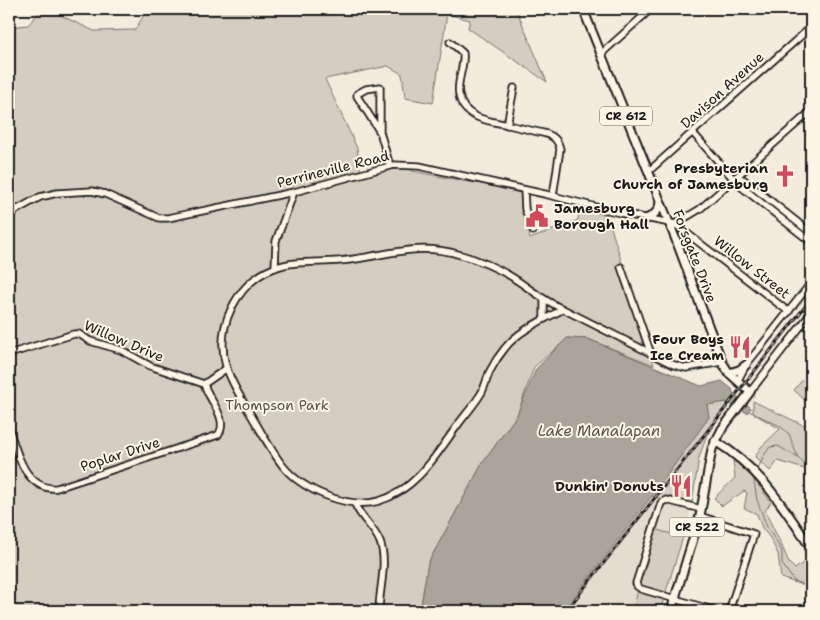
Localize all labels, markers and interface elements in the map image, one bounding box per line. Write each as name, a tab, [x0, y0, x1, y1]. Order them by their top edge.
street label: Davison Avenue	[677, 48, 768, 132]
road number: CR 612	[600, 106, 652, 125]
street label: Perrineville Road	[275, 146, 391, 192]
place label: Presbyterian Church of Jamesburg	[613, 159, 768, 193]
church icon: Presbyterian Church of Jamesburg	[772, 163, 798, 189]
place label: Jamesburg Borough Hall	[554, 199, 649, 233]
public building icon: Jamesburg Borough Hall	[524, 203, 550, 229]
street label: Forsgate Drive	[669, 207, 721, 305]
street label: Willow Street	[710, 232, 794, 302]
street label: Willow Drive	[81, 316, 167, 366]
place label: Four Boys Ice Cream	[650, 330, 724, 364]
restaurant icon: Four Boys Ice Cream	[727, 334, 753, 360]
park label: Thompson Park	[225, 396, 329, 414]
water label: Lake Manalapan	[538, 421, 660, 441]
street label: Poplar Drive	[78, 433, 162, 475]
restaurant icon: Dunkin' Donuts	[668, 473, 694, 499]
place label: Dunkin' Donuts	[555, 477, 664, 495]
road number: CR 522	[670, 518, 724, 536]

